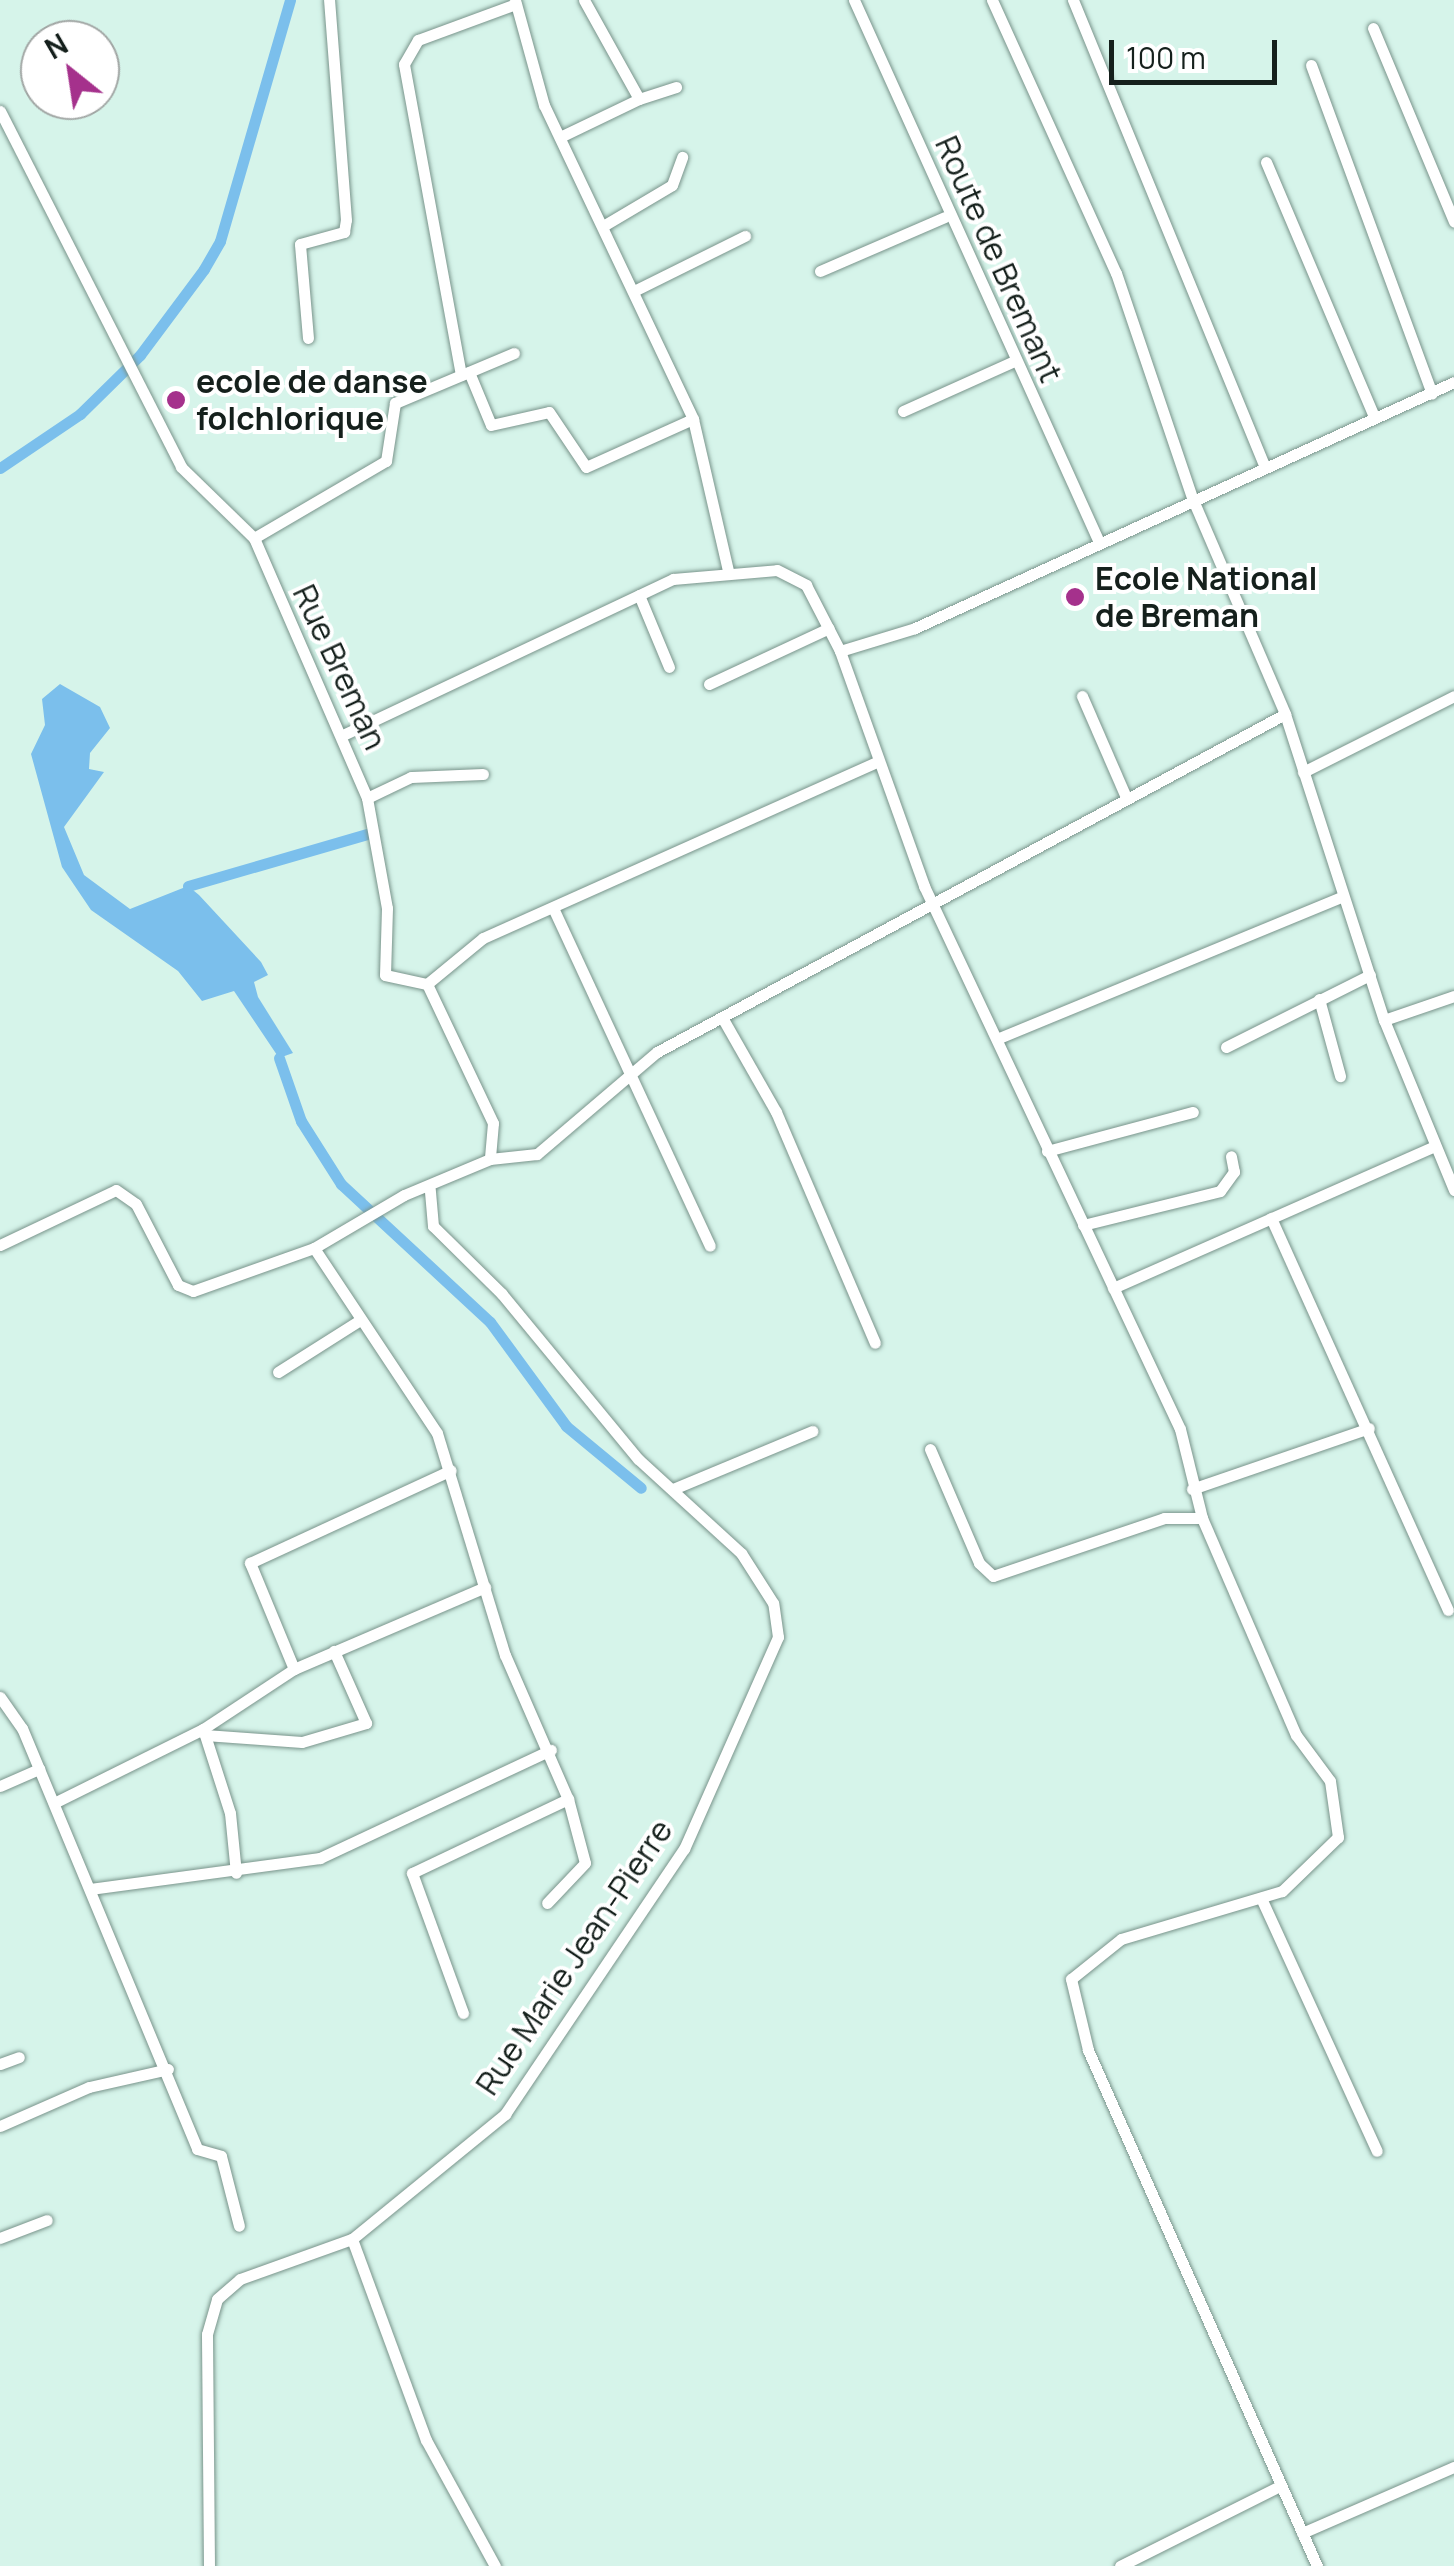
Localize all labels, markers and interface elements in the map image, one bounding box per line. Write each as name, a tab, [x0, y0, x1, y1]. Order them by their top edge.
north arrow	[20, 20, 120, 120]
scale bar	[1114, 20, 1282, 82]
text: N	[38, 24, 74, 67]
text: 100 m	[1126, 37, 1206, 78]
street label: Route de Bremant	[928, 130, 1070, 388]
place label: ecole de danse folchlorique	[196, 363, 428, 438]
marker: ecole de danse folchlorique	[165, 389, 187, 411]
place label: Ecole National de Breman	[1095, 560, 1318, 635]
street label: Rue Breman	[285, 579, 395, 755]
marker: Ecole National de Breman	[1064, 586, 1086, 608]
street label: Rue Marie Jean-Pierre	[468, 1812, 680, 2102]

